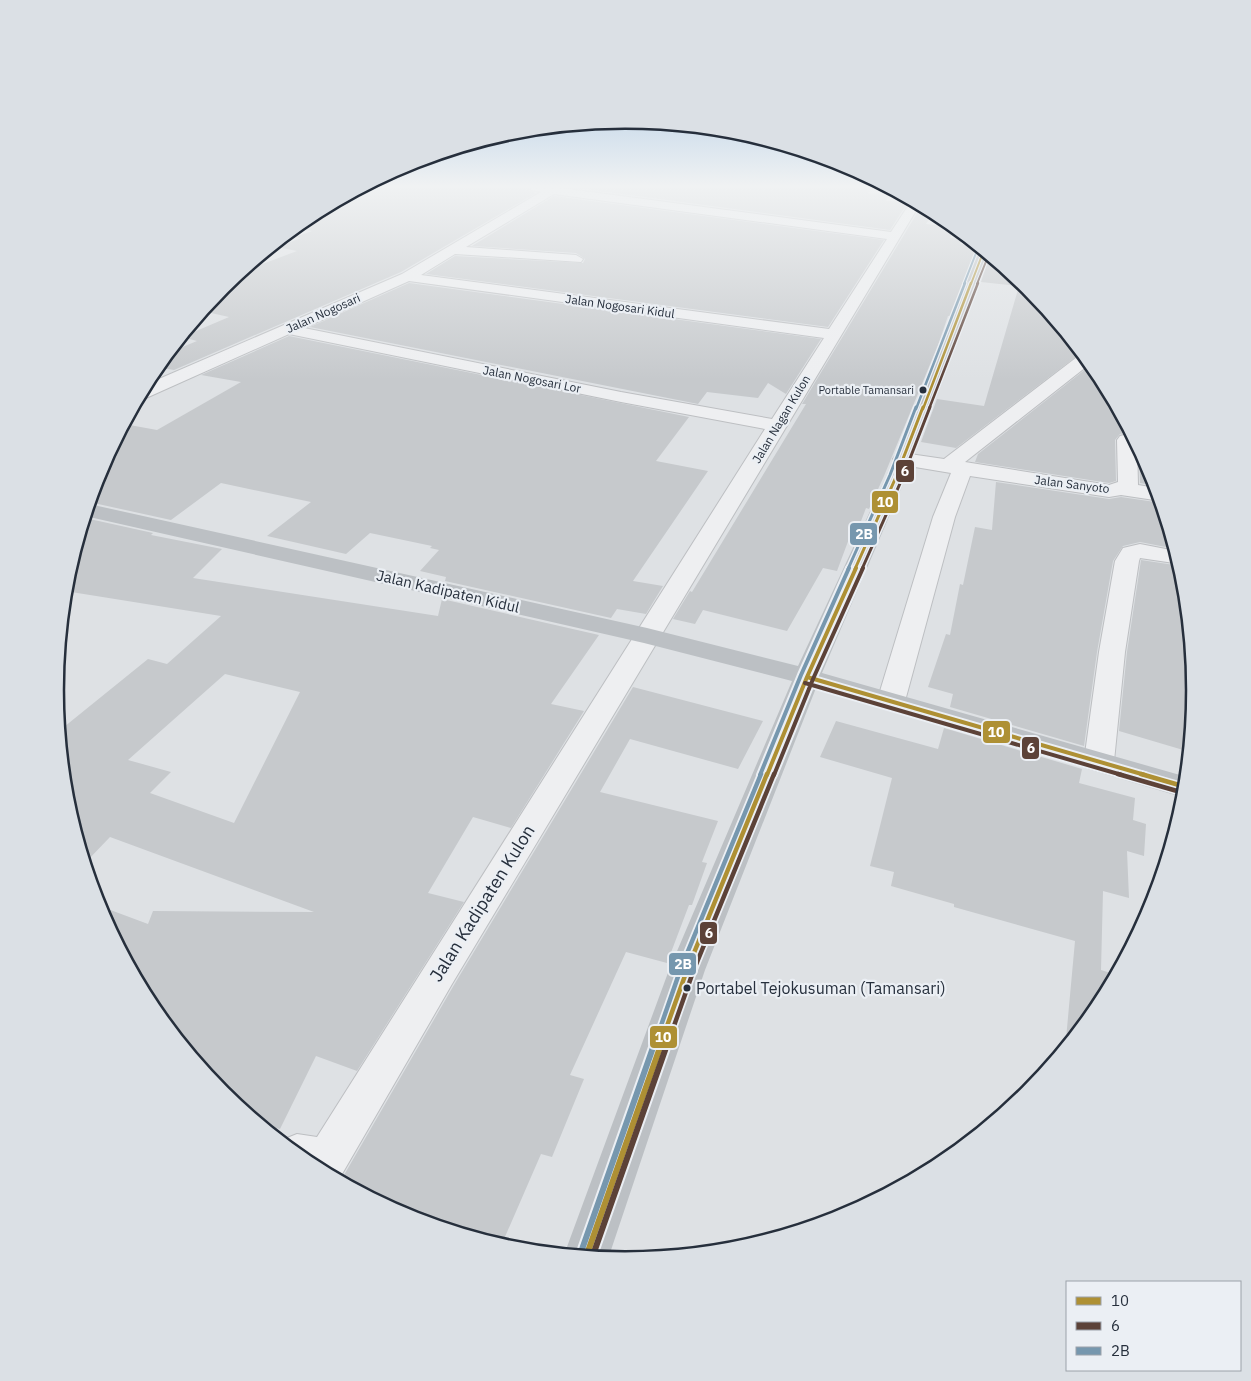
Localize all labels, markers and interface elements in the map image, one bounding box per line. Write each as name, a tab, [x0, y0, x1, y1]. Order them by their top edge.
street label: Jalan Nogosari	[284, 290, 362, 336]
street label: Jalan Nogosari Kidul	[564, 291, 676, 321]
street label: Jalan Nogosari Lor	[482, 362, 583, 396]
street label: Jalan Nagan Kulon	[749, 372, 813, 466]
place label: Portable Tamansari	[818, 383, 914, 397]
marker: Portable Tamansari	[918, 385, 928, 395]
line badge: 6	[895, 459, 915, 483]
text: 6	[901, 462, 909, 480]
street label: Jalan Sanyoto	[1034, 472, 1111, 496]
line badge: 10	[871, 490, 899, 514]
text: 10	[877, 493, 893, 511]
line badge: 2B	[849, 522, 878, 546]
text: 2B	[855, 525, 873, 543]
street label: Jalan Kadipaten Kidul	[375, 565, 521, 617]
line badge: 10	[982, 720, 1011, 744]
text: 10	[988, 723, 1004, 741]
line badge: 6	[1021, 736, 1040, 760]
text: 6	[1027, 739, 1035, 757]
street label: Jalan Kadipaten Kulon	[424, 820, 540, 986]
line badge: 6	[699, 921, 718, 945]
text: 6	[705, 924, 713, 942]
line badge: 2B	[668, 952, 697, 976]
text: 2B	[674, 955, 692, 973]
place label: Portabel Tejokusuman (Tamansari)	[696, 978, 946, 998]
marker: Portabel Tejokusuman (Tamansari)	[682, 983, 692, 993]
line badge: 10	[649, 1025, 678, 1049]
text: 10	[655, 1028, 671, 1046]
legend	[1066, 1281, 1241, 1371]
text: 10	[1111, 1291, 1129, 1310]
text: 6	[1111, 1316, 1120, 1335]
text: 2B	[1111, 1341, 1130, 1360]

